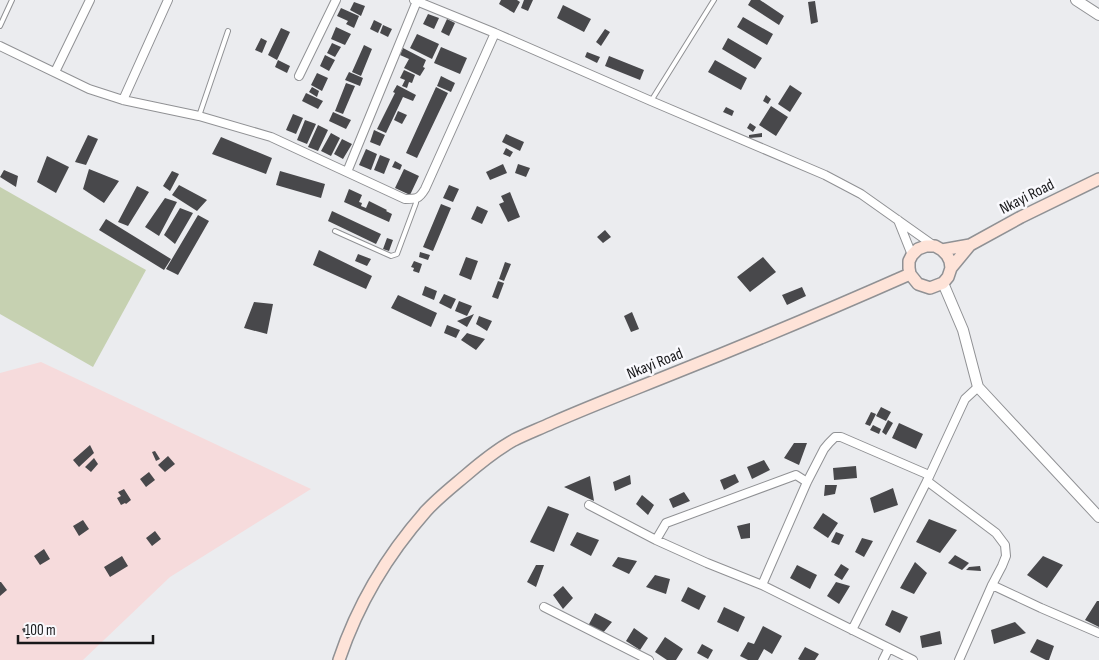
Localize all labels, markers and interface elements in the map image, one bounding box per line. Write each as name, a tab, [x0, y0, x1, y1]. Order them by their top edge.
street label: Nkayi Road	[997, 175, 1057, 219]
street label: Nkayi Road	[624, 344, 686, 384]
scale bar	[18, 612, 152, 644]
text: 100 m	[25, 621, 56, 640]

